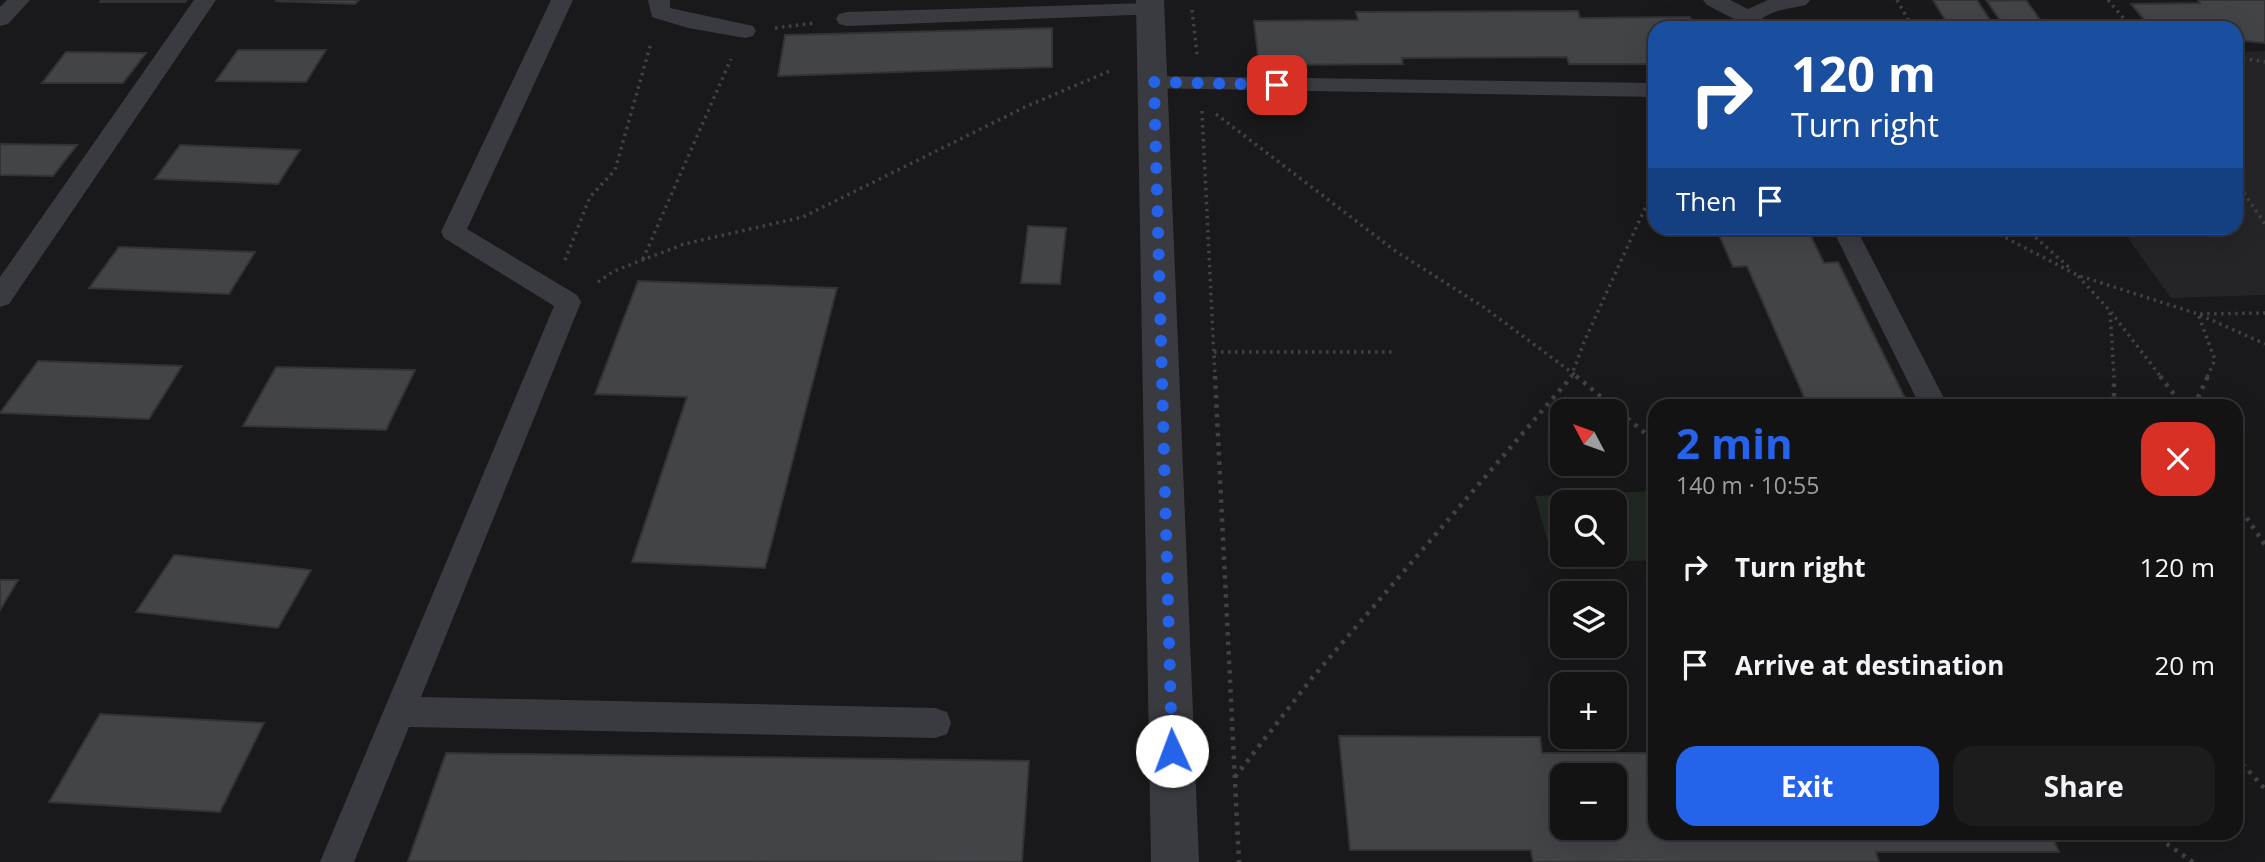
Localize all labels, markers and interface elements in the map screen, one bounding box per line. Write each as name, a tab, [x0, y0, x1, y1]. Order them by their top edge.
text: 120 m	[1791, 40, 1936, 106]
icon: right	[1676, 49, 1767, 140]
pin	[1247, 55, 1307, 115]
icon: arrive	[1258, 66, 1296, 104]
text: Turn right	[1791, 103, 1939, 146]
icon: arrive	[1751, 182, 1789, 220]
text: Then	[1676, 183, 1737, 219]
north arrow	[1550, 399, 1628, 476]
map controls	[1550, 399, 1627, 840]
text: 2 min	[1676, 414, 1793, 471]
button: close	[2141, 422, 2215, 496]
text: 140 m · 10:55	[1676, 469, 1819, 501]
button: search	[1550, 490, 1627, 567]
icon: right	[1676, 548, 1714, 586]
text: Turn right	[1735, 549, 1866, 585]
text: 120 m	[2140, 549, 2215, 585]
button: layers	[1550, 581, 1627, 658]
icon: arrive	[1676, 646, 1714, 684]
text: Arrive at destination	[1735, 647, 2004, 683]
text: 20 m	[2154, 647, 2215, 683]
button: +	[1550, 672, 1627, 749]
position arrow	[1135, 714, 1209, 788]
button: Exit	[1676, 746, 1939, 826]
button: Share	[1953, 746, 2215, 826]
button: −	[1550, 763, 1627, 840]

